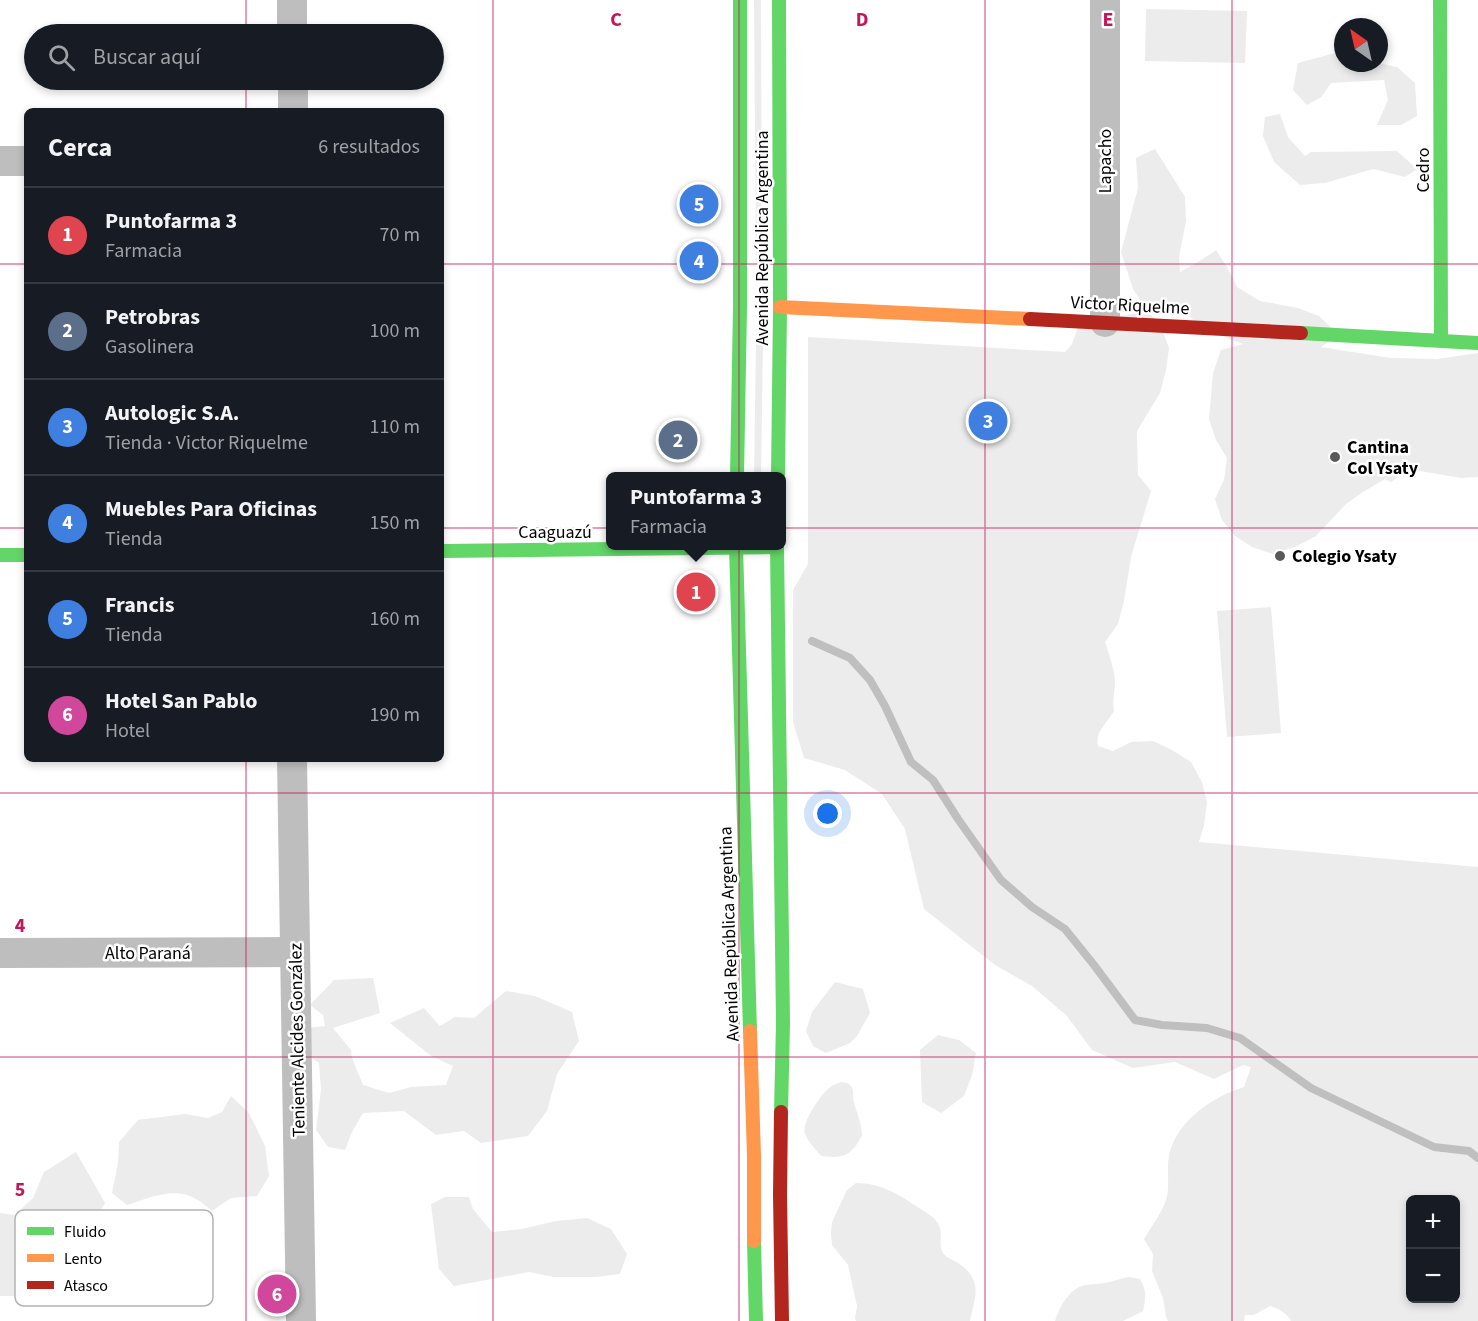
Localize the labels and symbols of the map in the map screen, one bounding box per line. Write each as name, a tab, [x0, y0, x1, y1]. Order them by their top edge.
text: C	[610, 6, 622, 34]
text: D	[856, 6, 868, 34]
text: E	[1103, 6, 1113, 34]
north arrow	[1334, 18, 1388, 72]
street label: Lapacho	[1093, 129, 1118, 193]
street label: Avenida República Argentina	[750, 130, 775, 346]
street label: Cedro	[1411, 147, 1436, 193]
pin: 5	[680, 182, 718, 226]
pin: 4	[680, 238, 718, 284]
street label: Victor Riquelme	[1070, 290, 1190, 321]
pin: 3	[968, 398, 1008, 444]
pin: 2	[658, 418, 698, 462]
place label: Cantina Col Ysaty	[1347, 435, 1419, 481]
marker: Cantina Col Ysaty	[1328, 450, 1342, 464]
street label: Caaguazú	[518, 520, 592, 545]
place label: Colegio Ysaty	[1292, 544, 1397, 569]
marker: Colegio Ysaty	[1273, 549, 1287, 563]
pin: 1	[676, 570, 716, 614]
your location	[813, 799, 842, 828]
street label: Avenida República Argentina	[713, 826, 746, 1042]
text: 4	[15, 912, 26, 940]
street label: Alto Paraná	[105, 941, 191, 966]
street label: Teniente Alcides González	[283, 942, 312, 1137]
text: 5	[15, 1176, 25, 1204]
legend	[15, 1210, 213, 1306]
text: Fluido	[64, 1221, 106, 1243]
text: Lento	[64, 1248, 102, 1270]
pin: 6	[258, 1272, 296, 1316]
text: Atasco	[64, 1275, 108, 1297]

